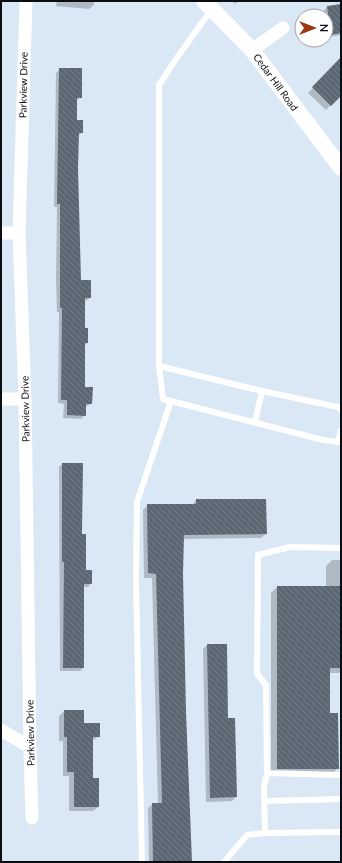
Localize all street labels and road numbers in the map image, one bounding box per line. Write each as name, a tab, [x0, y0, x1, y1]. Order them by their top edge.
street label: Cedar Hill Road	[251, 51, 301, 113]
street label: Parkview Drive	[16, 52, 30, 118]
street label: Parkview Drive	[18, 376, 32, 442]
street label: Parkview Drive	[23, 700, 37, 766]

